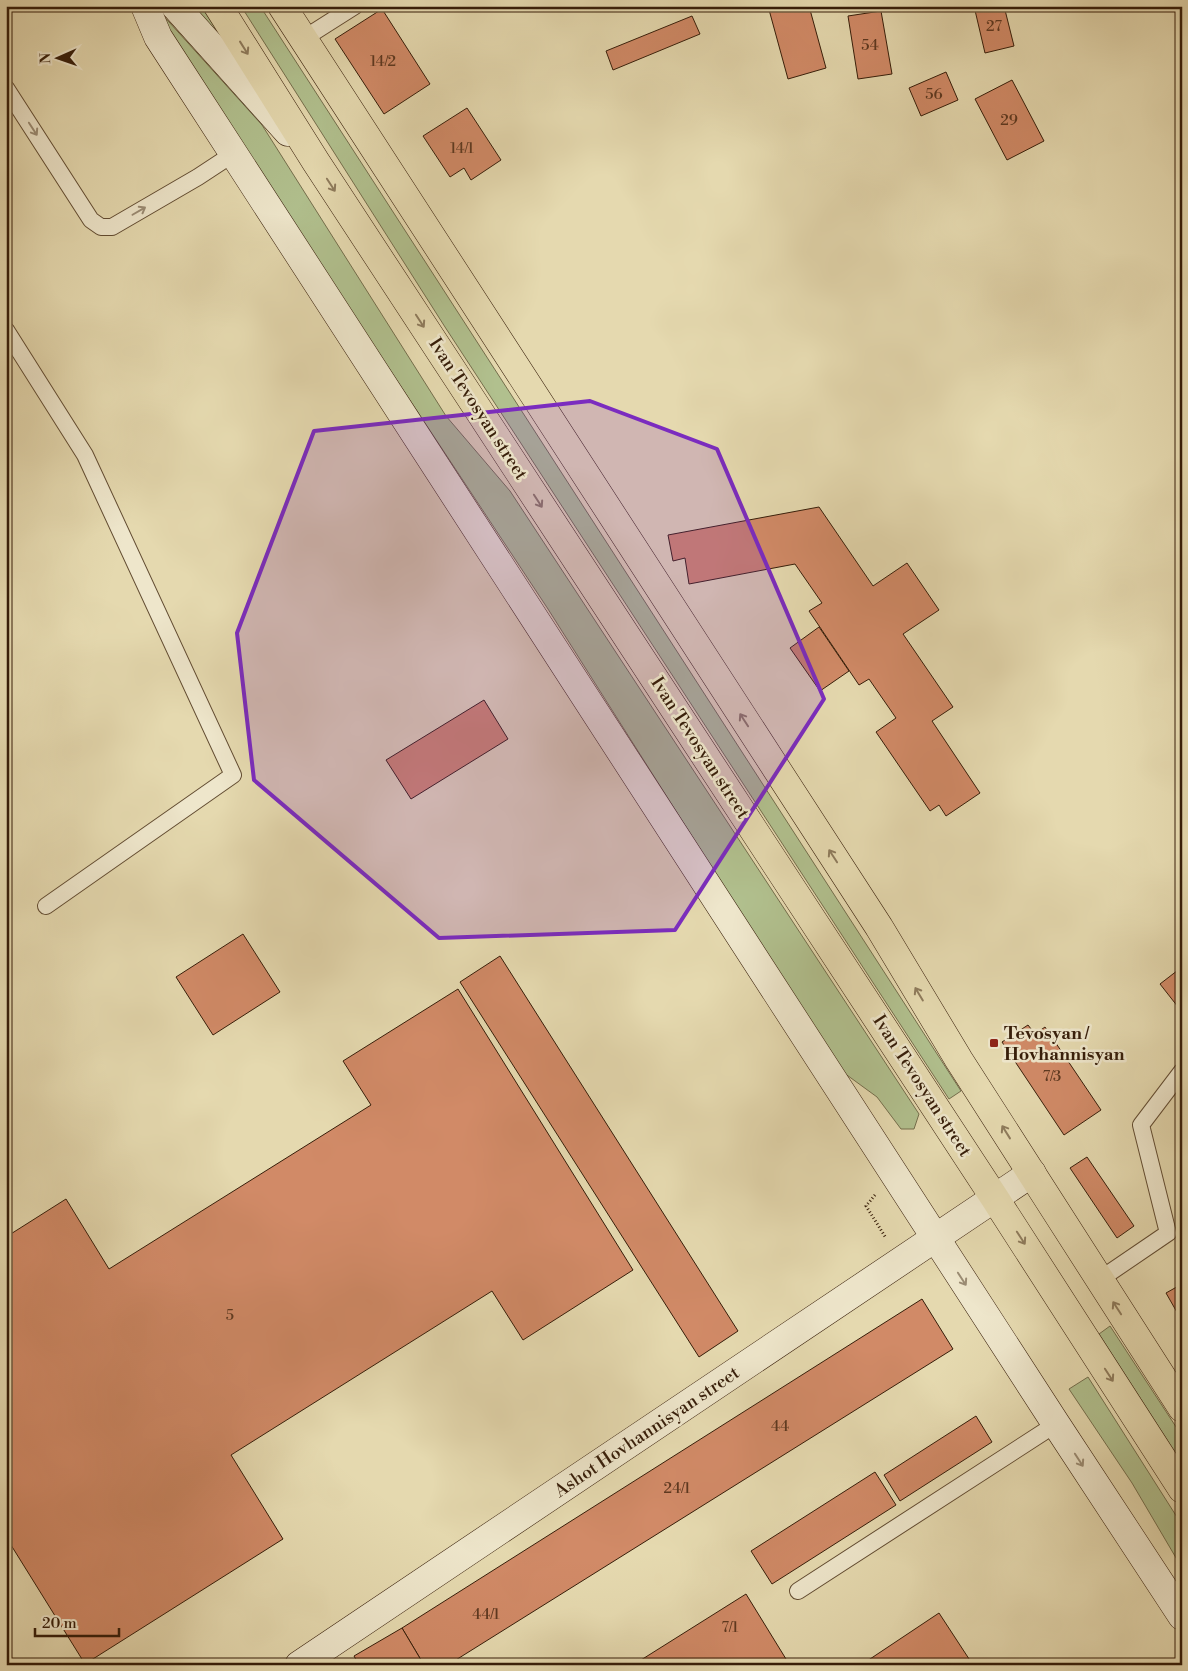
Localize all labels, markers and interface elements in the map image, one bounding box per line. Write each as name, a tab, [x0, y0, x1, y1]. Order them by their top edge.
house number: 27	[986, 17, 1002, 36]
north arrow	[32, 32, 82, 82]
house number: 54	[861, 36, 879, 55]
one-way arrow	[239, 40, 249, 54]
house number: 14/2	[370, 52, 396, 71]
text: N	[37, 53, 55, 64]
house number: 56	[925, 85, 943, 104]
house number: 29	[1000, 111, 1018, 130]
one-way arrow	[28, 121, 38, 135]
house number: 14/1	[450, 139, 475, 158]
one-way arrow	[325, 178, 336, 192]
one-way arrow	[132, 206, 146, 216]
one-way arrow	[415, 314, 425, 328]
street label: Ivan Tevosyan street	[423, 334, 533, 485]
one-way arrow	[533, 493, 543, 507]
street label: Ivan Tevosyan street	[645, 673, 755, 824]
one-way arrow	[739, 713, 750, 727]
one-way arrow	[827, 850, 837, 864]
one-way arrow	[914, 988, 924, 1002]
street label: Ivan Tevosyan street	[867, 1011, 977, 1162]
place label: Tevosyan / Hovhannisyan	[1004, 1022, 1125, 1066]
marker: Tevosyan / Hovhannisyan	[988, 1037, 1000, 1049]
house number: 7/3	[1043, 1067, 1061, 1086]
one-way arrow	[1000, 1125, 1010, 1139]
one-way arrow	[1016, 1231, 1026, 1245]
one-way arrow	[958, 1272, 968, 1286]
one-way arrow	[1112, 1301, 1122, 1315]
house number: 5	[226, 1306, 234, 1325]
street label: Ashot Hovhannisyan street	[549, 1361, 744, 1503]
one-way arrow	[1104, 1367, 1114, 1381]
house number: 44	[771, 1417, 789, 1436]
one-way arrow	[1074, 1452, 1084, 1466]
house number: 24/1	[664, 1479, 691, 1498]
house number: 44/1	[472, 1605, 500, 1624]
scale bar	[35, 1606, 119, 1638]
text: 20 m	[42, 1614, 77, 1633]
house number: 7/1	[722, 1618, 739, 1637]

